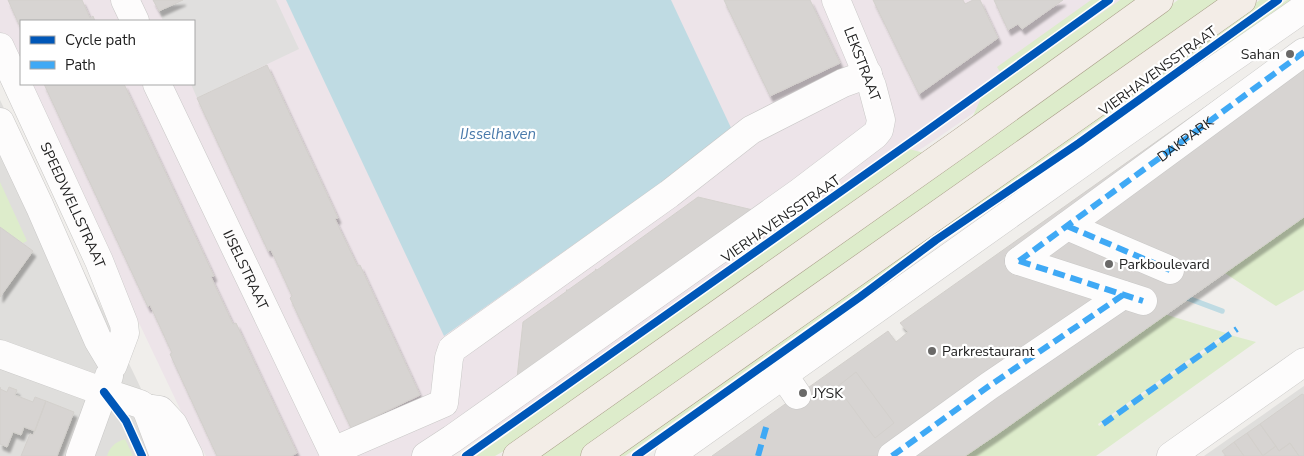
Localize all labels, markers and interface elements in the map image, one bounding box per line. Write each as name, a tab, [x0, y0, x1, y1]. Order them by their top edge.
legend	[20, 20, 195, 85]
street label: VIERHAVENSSTRAAT	[1094, 21, 1221, 121]
street label: LEKSTRAAT	[839, 24, 885, 104]
text: Cycle path	[65, 30, 136, 50]
place label: Sahan	[1241, 45, 1280, 64]
marker: Sahan	[1284, 48, 1296, 60]
text: Path	[65, 55, 96, 75]
street label: DAKPARK	[1153, 112, 1217, 166]
water label: IJsselhaven	[460, 124, 536, 144]
street label: SPEEDWELLSTRAAT	[36, 139, 110, 271]
street label: VIERHAVENSSTRAAT	[717, 170, 845, 268]
street label: IJSELSTRAAT	[219, 227, 273, 313]
place label: Parkboulevard	[1119, 255, 1210, 274]
marker: Parkboulevard	[1103, 258, 1115, 270]
place label: Parkrestaurant	[942, 342, 1034, 361]
marker: Parkrestaurant	[926, 345, 938, 357]
place label: JYSK	[812, 384, 843, 403]
marker: JYSK	[797, 387, 809, 399]

